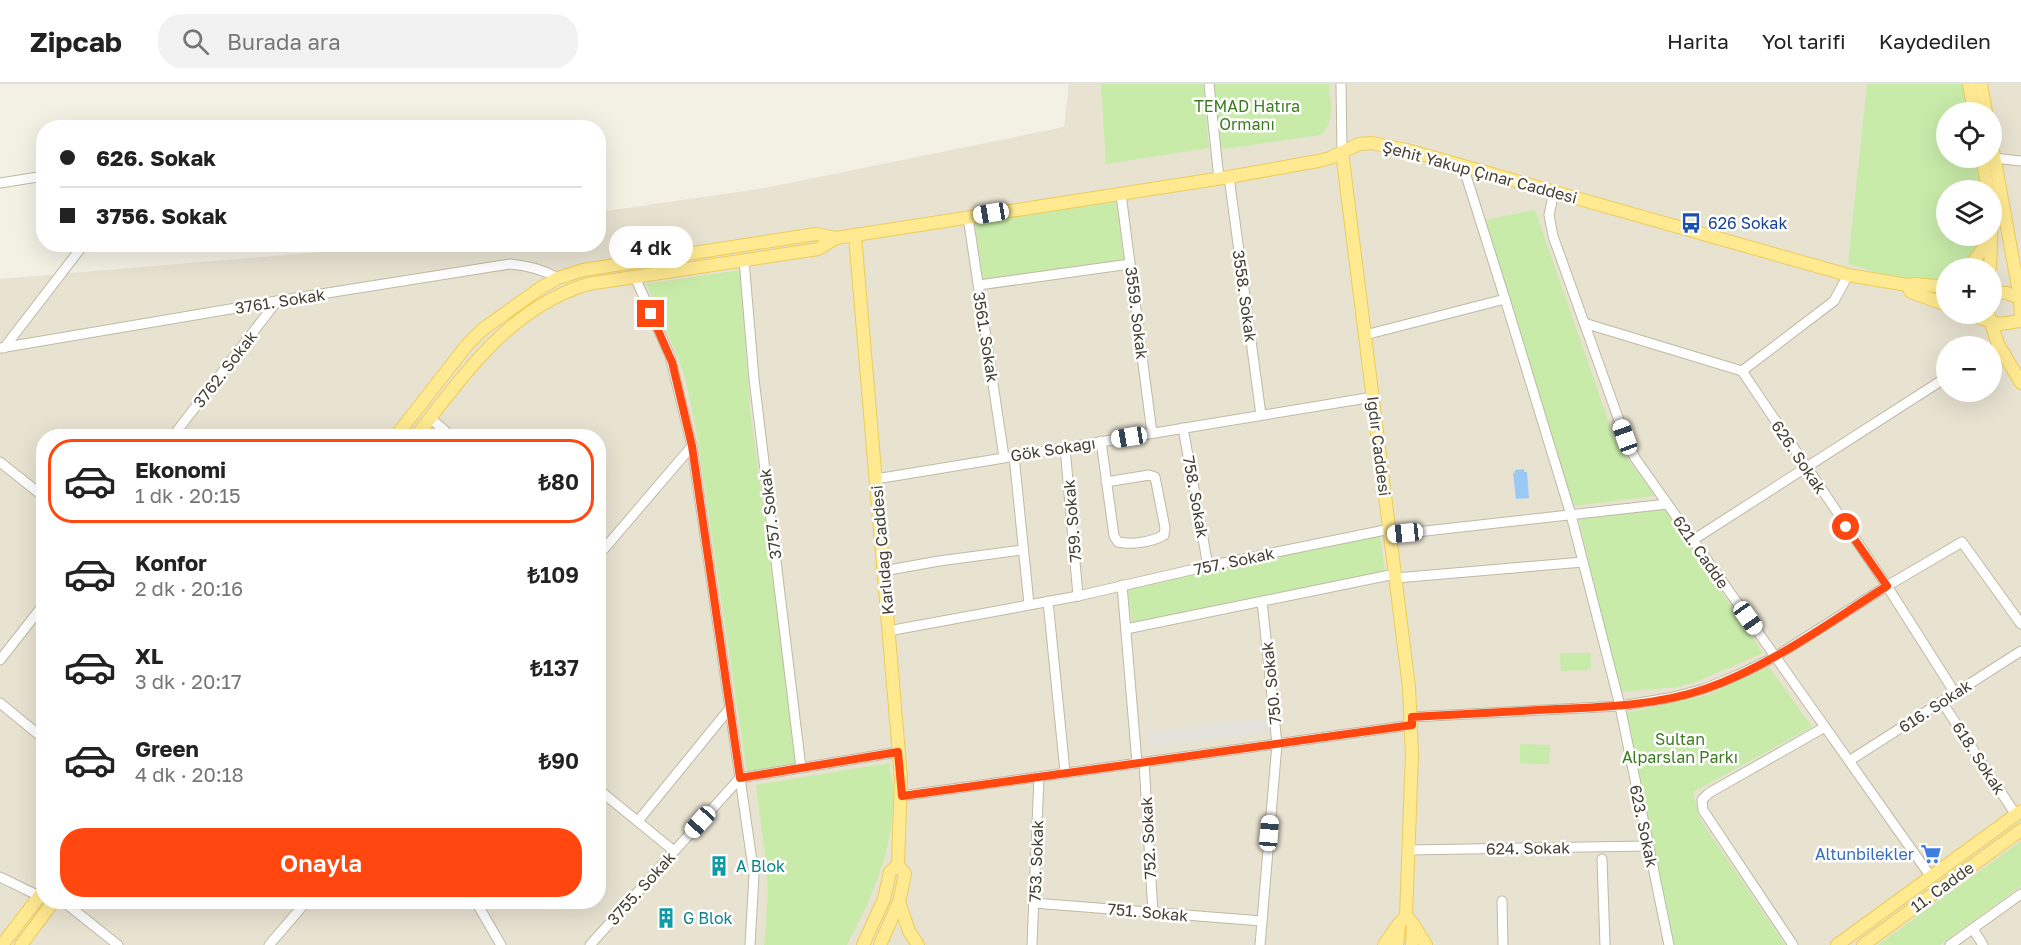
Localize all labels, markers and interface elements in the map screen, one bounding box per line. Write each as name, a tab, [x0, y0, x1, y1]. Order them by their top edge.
search box	[158, 14, 578, 68]
text: Zipcab	[30, 25, 122, 58]
icon: search	[179, 25, 212, 58]
text: Burada ara	[227, 28, 341, 55]
text: Harita	[1667, 28, 1729, 54]
text: Yol tarifi	[1762, 28, 1846, 54]
text: Kaydedilen	[1879, 28, 1991, 54]
park label: TEMAD Hatıra Ormanı	[1194, 96, 1300, 134]
map controls	[1936, 102, 2002, 402]
button: locate	[1936, 102, 2002, 168]
street label: Şehit Yakup Çınar Caddesi	[1381, 136, 1579, 208]
text: 626. Sokak	[96, 144, 216, 171]
button: layers	[1936, 180, 2002, 246]
car	[972, 201, 1010, 225]
text: 3756. Sokak	[96, 202, 227, 229]
bus stop icon: 626 Sokak	[1679, 211, 1703, 235]
place label: 626 Sokak	[1708, 213, 1787, 233]
callout: 4 dk	[609, 227, 693, 269]
text: 4 dk	[630, 235, 672, 259]
street label: 3558. Sokak	[1229, 248, 1261, 344]
button: +	[1936, 258, 2002, 324]
street label: 3559. Sokak	[1121, 266, 1153, 360]
street label: 3761. Sokak	[234, 284, 326, 318]
street label: 3561. Sokak	[969, 290, 1003, 384]
route end	[637, 300, 664, 327]
street label: 3762. Sokak	[189, 326, 261, 412]
button: −	[1936, 336, 2002, 402]
street label: Iğdır Caddesi	[1363, 395, 1395, 497]
street label: 626. Sokak	[1767, 416, 1831, 498]
car	[1610, 417, 1640, 457]
car	[1110, 425, 1148, 449]
street label: Gök Sokağı	[1009, 432, 1097, 466]
icon: car	[63, 454, 117, 508]
street label: 758. Sokak	[1179, 454, 1213, 540]
text: Ekonomi	[135, 456, 226, 483]
text: ₺80	[539, 468, 579, 495]
street label: 3757. Sokak	[755, 468, 785, 560]
street label: 759. Sokak	[1058, 479, 1086, 563]
text: 1 dk · 20:15	[135, 483, 241, 507]
street label: Karlıdağ Caddesi	[866, 484, 898, 616]
street label: 621. Cadde	[1669, 512, 1733, 592]
route start	[1832, 513, 1859, 540]
car	[1386, 522, 1424, 544]
street label: 757. Sokak	[1192, 543, 1276, 579]
icon: car	[63, 547, 117, 601]
text: Konfor	[135, 549, 207, 576]
text: ₺109	[528, 561, 579, 588]
text: 2 dk · 20:16	[135, 576, 243, 600]
car	[1730, 598, 1766, 638]
icon: car	[63, 640, 117, 694]
street label: 750. Sokak	[1257, 641, 1285, 725]
text: XL	[135, 642, 163, 669]
text: ₺137	[530, 654, 579, 681]
text: 3 dk · 20:17	[135, 669, 242, 693]
street label: 616. Sokak	[1895, 675, 1975, 737]
street label: 618. Sokak	[1948, 718, 2010, 798]
park label: Sultan Alparslan Parkı	[1622, 729, 1738, 767]
icon: car	[63, 733, 117, 787]
text: Green	[135, 735, 199, 762]
text: ₺90	[539, 747, 579, 774]
text: 4 dk · 20:18	[135, 762, 244, 786]
street label: 623. Sokak	[1625, 783, 1663, 869]
street label: 752. Sokak	[1136, 796, 1160, 880]
car	[681, 803, 719, 841]
car	[1258, 814, 1280, 852]
street label: 753. Sokak	[1025, 819, 1047, 903]
button: Onayla	[60, 828, 582, 897]
street label: 624. Sokak	[1486, 837, 1570, 859]
supermarket icon: Altunbilekler	[1919, 842, 1943, 866]
place label: Altunbilekler	[1815, 844, 1914, 864]
street label: 3755. Sokak	[603, 847, 679, 929]
building icon: A Blok	[707, 854, 731, 878]
place label: A Blok	[736, 856, 785, 876]
street label: 11. Cadde	[1907, 857, 1977, 917]
street label: 751. Sokak	[1107, 899, 1189, 925]
building icon: G Blok	[654, 906, 678, 930]
place label: G Blok	[683, 908, 733, 928]

